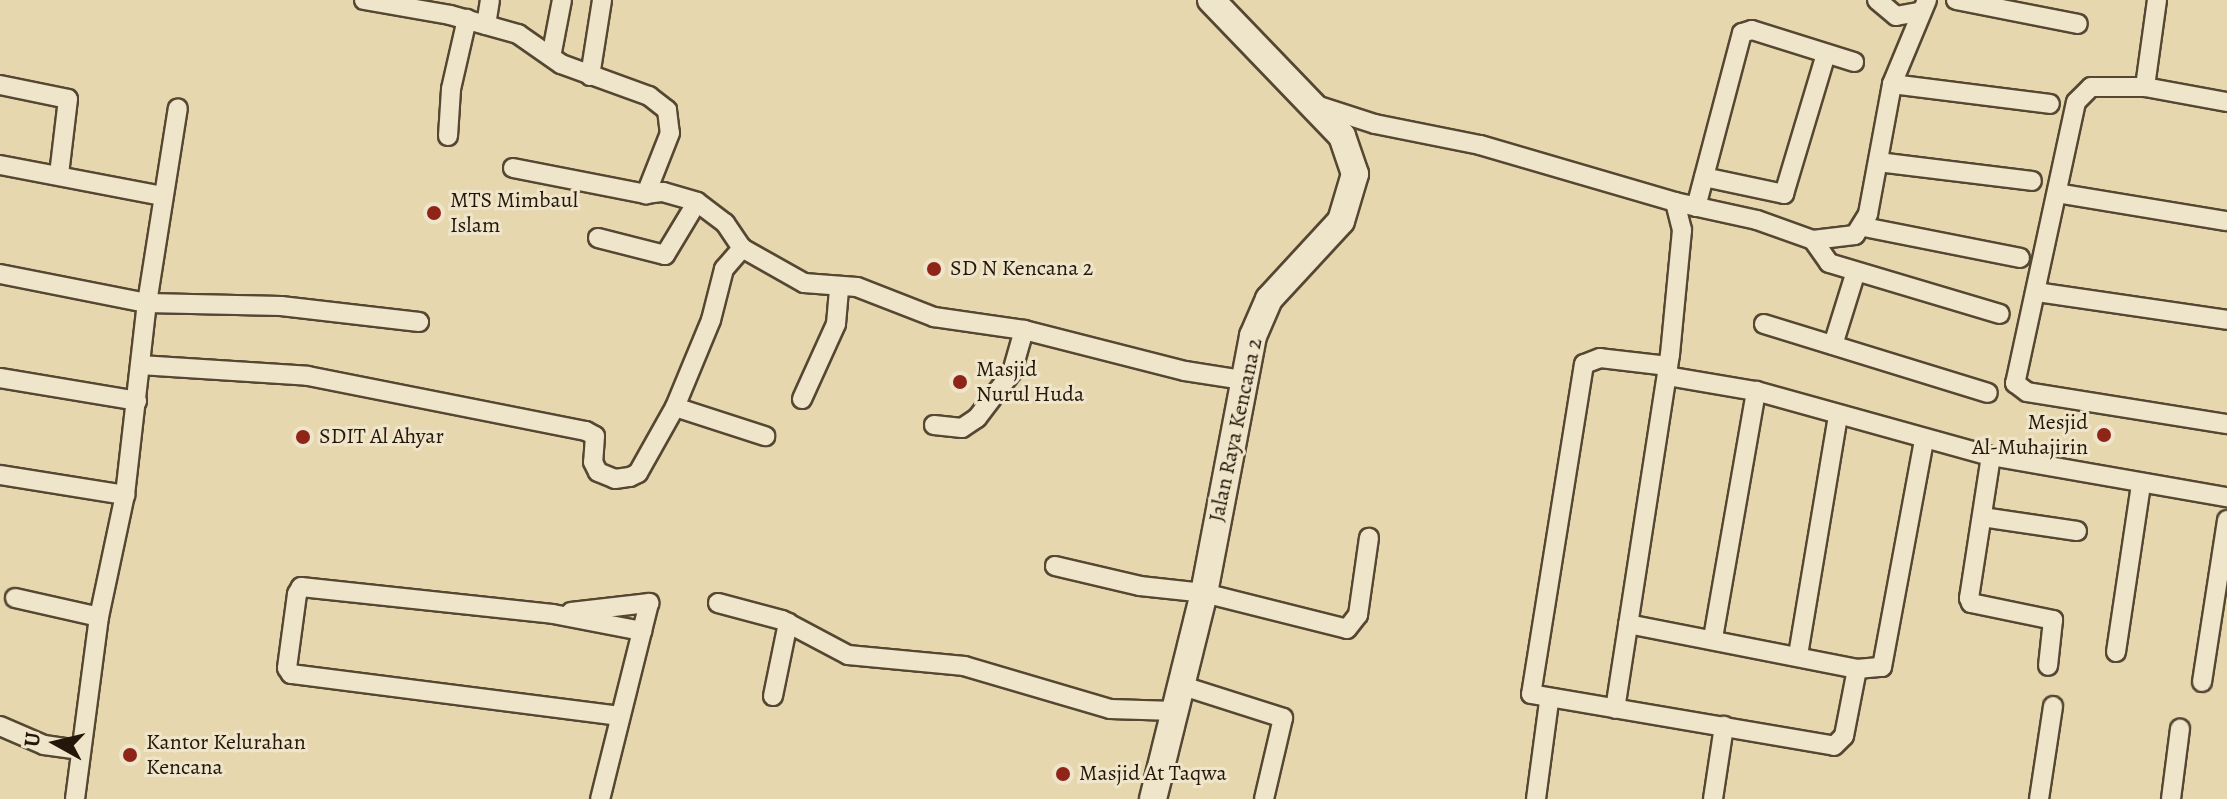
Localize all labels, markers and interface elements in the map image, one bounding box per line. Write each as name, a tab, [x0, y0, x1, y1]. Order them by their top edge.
place label: MTS Mimbaul Islam	[450, 187, 578, 238]
marker: MTS Mimbaul Islam	[425, 204, 443, 222]
place label: SD N Kencana 2	[950, 256, 1093, 282]
marker: SD N Kencana 2	[925, 260, 943, 278]
street label: Jalan Raya Kencana 2	[1204, 336, 1268, 524]
place label: Masjid Nurul Huda	[976, 356, 1084, 408]
marker: Masjid Nurul Huda	[951, 373, 969, 391]
place label: Mesjid Al-Muhajirin	[1972, 409, 2088, 460]
place label: SDIT Al Ahyar	[319, 424, 444, 450]
marker: Mesjid Al-Muhajirin	[2095, 426, 2113, 444]
marker: SDIT Al Ahyar	[294, 428, 312, 446]
north arrow	[16, 703, 96, 783]
place label: Kantor Kelurahan Kencana	[146, 729, 306, 780]
text: U	[16, 730, 48, 749]
marker: Kantor Kelurahan Kencana	[121, 746, 139, 764]
place label: Masjid At Taqwa	[1079, 761, 1227, 787]
marker: Masjid At Taqwa	[1054, 765, 1072, 783]

